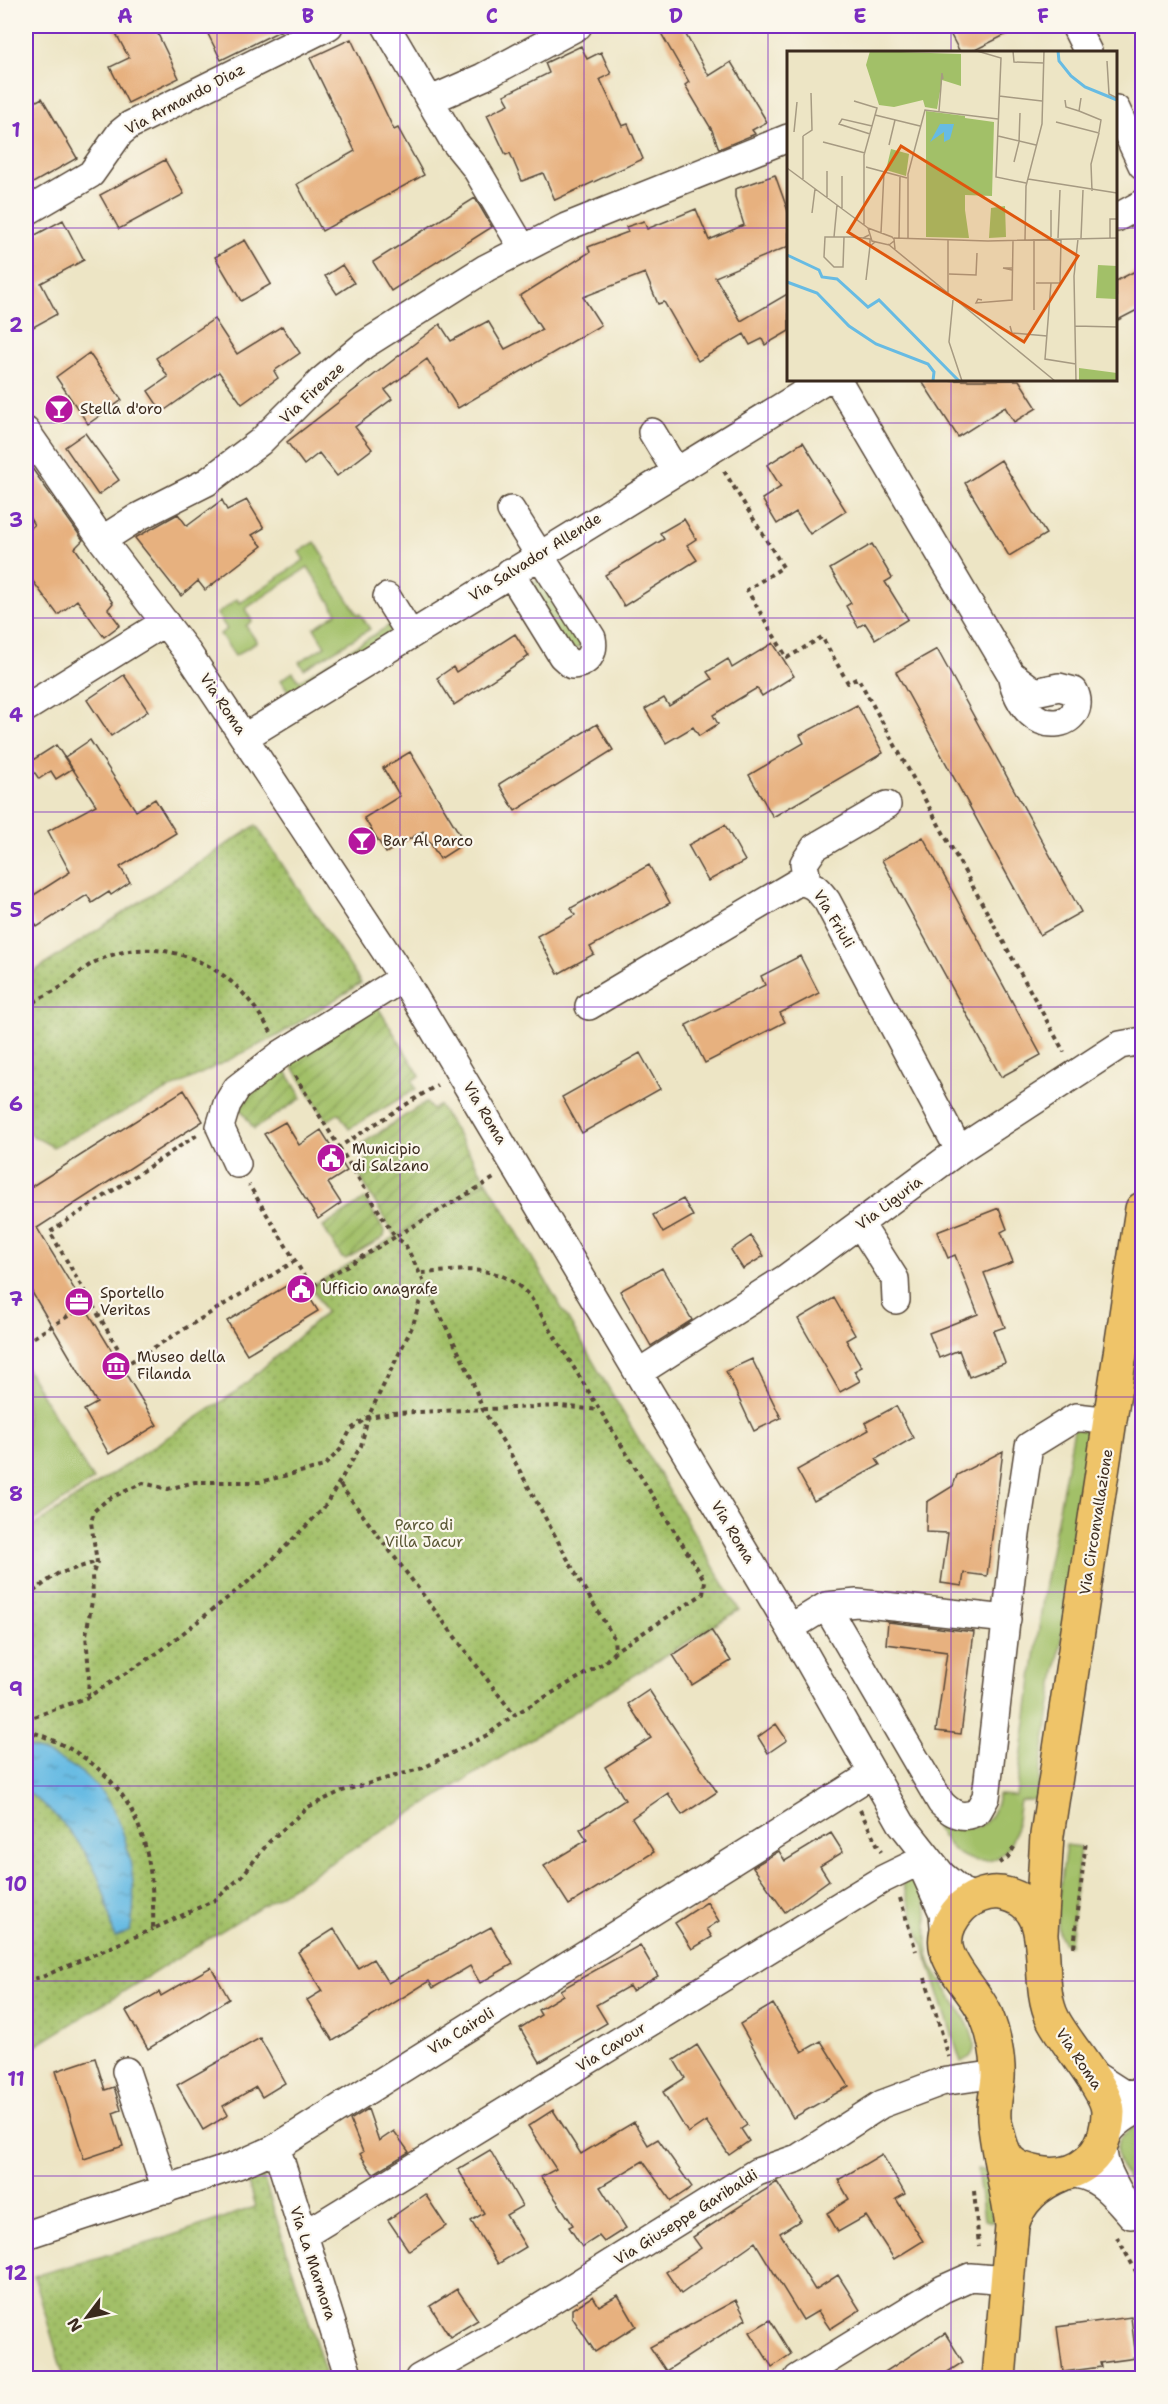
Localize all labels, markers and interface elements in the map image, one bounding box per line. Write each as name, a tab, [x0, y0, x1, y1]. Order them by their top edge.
text: A	[117, 3, 133, 29]
text: B	[302, 3, 314, 29]
text: C	[486, 3, 498, 29]
text: D	[669, 3, 683, 29]
text: E	[853, 3, 867, 29]
text: F	[1037, 3, 1049, 29]
inset map	[787, 51, 1117, 381]
street label: Via Armando Diaz	[122, 59, 248, 139]
text: 1	[11, 117, 21, 143]
text: 2	[9, 312, 23, 338]
street label: Via Firenze	[275, 358, 349, 428]
bar icon: Stella d'oro	[43, 393, 75, 425]
place label: Stella d'oro	[80, 399, 162, 419]
text: 3	[9, 507, 23, 533]
street label: Via Salvador Allende	[465, 508, 605, 606]
street label: Via Roma	[195, 669, 251, 739]
text: 4	[9, 702, 23, 728]
bar icon: Bar Al Parco	[346, 825, 378, 857]
place label: Bar Al Parco	[383, 831, 473, 851]
street label: Via Friuli	[809, 886, 859, 952]
text: 5	[10, 897, 22, 923]
street label: Via Roma	[458, 1078, 512, 1149]
text: 6	[9, 1091, 23, 1117]
place label: Municipio di Salzano	[352, 1139, 429, 1176]
public building icon: Municipio di Salzano	[315, 1142, 347, 1174]
street label: Via Liguria	[852, 1171, 927, 1234]
public building icon: Ufficio anagrafe	[285, 1273, 317, 1305]
place label: Ufficio anagrafe	[322, 1279, 438, 1299]
place label: Sportello Veritas	[100, 1283, 164, 1320]
text: 7	[9, 1286, 23, 1312]
office icon: Sportello Veritas	[63, 1286, 95, 1318]
place label: Museo della Filanda	[137, 1347, 226, 1384]
museum icon: Museo della Filanda	[100, 1350, 132, 1382]
street label: Via Circonvallazione	[1075, 1447, 1117, 1597]
text: 8	[9, 1481, 23, 1507]
street label: Via Roma	[706, 1497, 760, 1568]
park label: Parco di Villa Jacur	[385, 1515, 463, 1552]
text: 9	[9, 1676, 23, 1702]
text: 10	[5, 1871, 27, 1897]
street label: Via Cairoli	[424, 2003, 498, 2059]
street label: Via Cavour	[572, 2018, 650, 2076]
street label: Via Roma	[1051, 2024, 1107, 2094]
text: 11	[7, 2066, 25, 2092]
street label: Via Giuseppe Garibaldi	[610, 2165, 762, 2269]
street label: Via La Marmora	[285, 2204, 341, 2323]
text: 12	[5, 2260, 27, 2286]
north arrow	[57, 2287, 117, 2347]
text: N	[62, 2314, 87, 2336]

